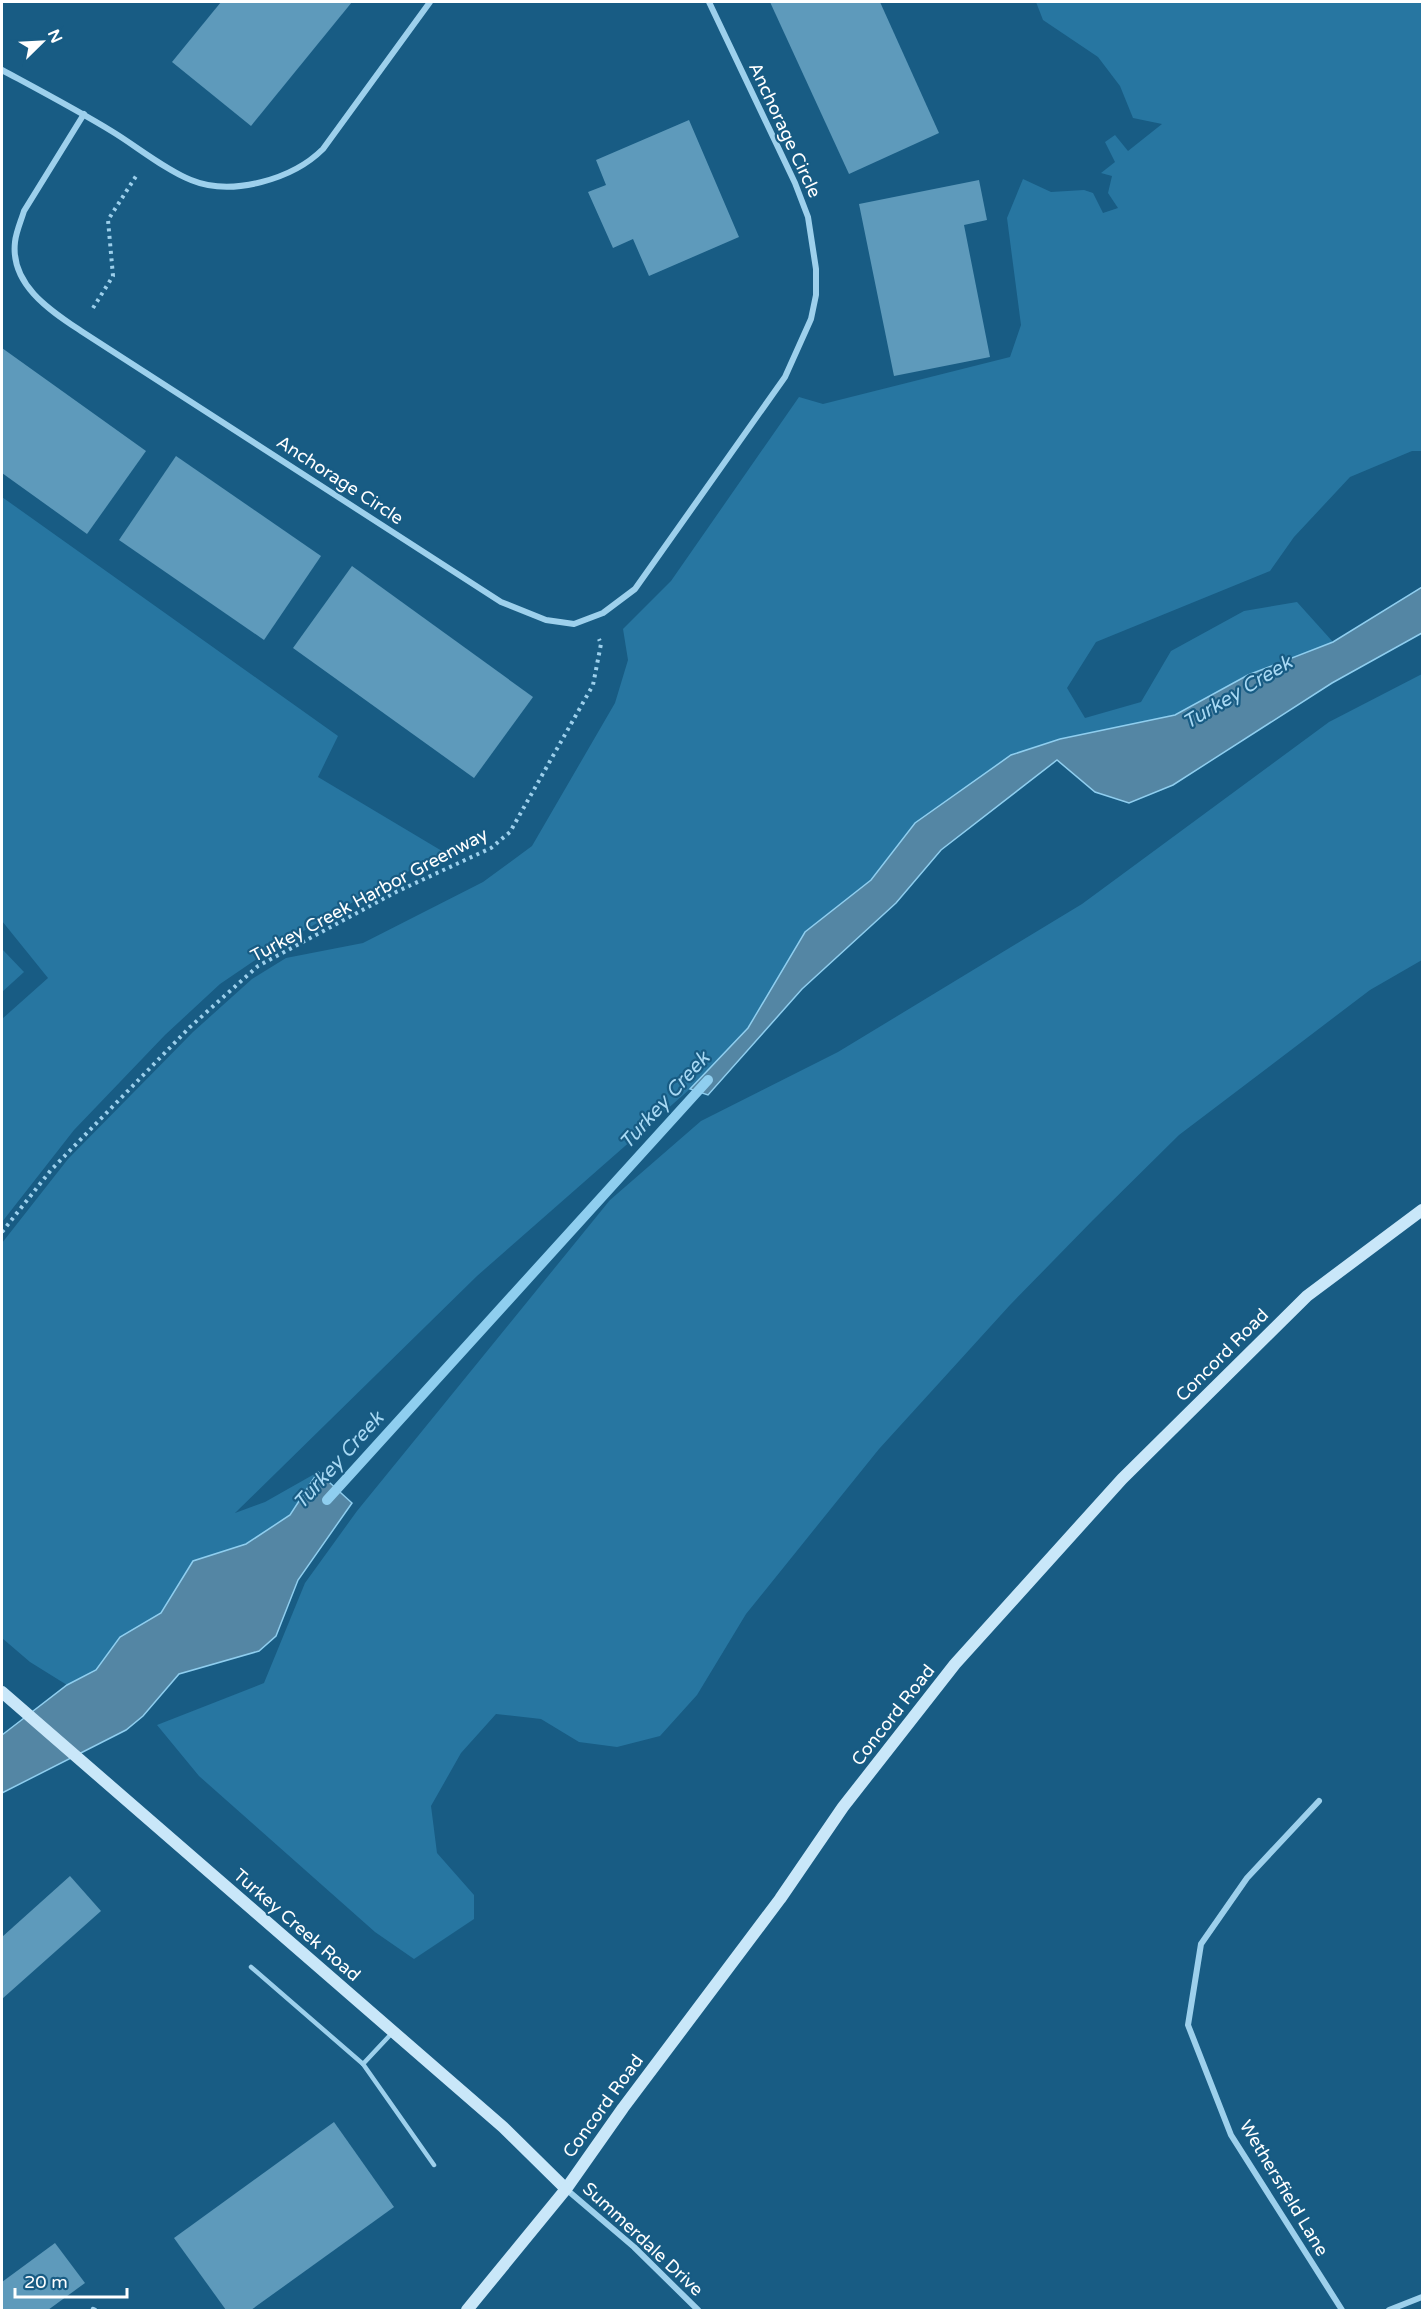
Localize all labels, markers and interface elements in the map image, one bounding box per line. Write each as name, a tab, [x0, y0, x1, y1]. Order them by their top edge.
north arrow	[12, 12, 72, 72]
text: N	[43, 26, 67, 46]
street label: Anchorage Circle	[744, 59, 826, 201]
street label: Anchorage Circle	[272, 431, 408, 529]
water label: Turkey Creek	[1178, 650, 1298, 735]
street label: Turkey Creek Harbor Greenway	[247, 823, 492, 967]
water label: Turkey Creek	[615, 1045, 716, 1155]
street label: Concord Road	[1171, 1304, 1273, 1406]
water label: Turkey Creek	[289, 1405, 390, 1515]
street label: Concord Road	[847, 1660, 939, 1770]
street label: Turkey Creek Road	[229, 1864, 365, 1986]
street label: Concord Road	[558, 2050, 648, 2162]
street label: Wethersfield Lane	[1235, 2116, 1333, 2260]
street label: Summerdale Drive	[578, 2177, 708, 2301]
scale bar	[15, 2261, 128, 2299]
text: 20 m	[24, 2271, 68, 2293]

